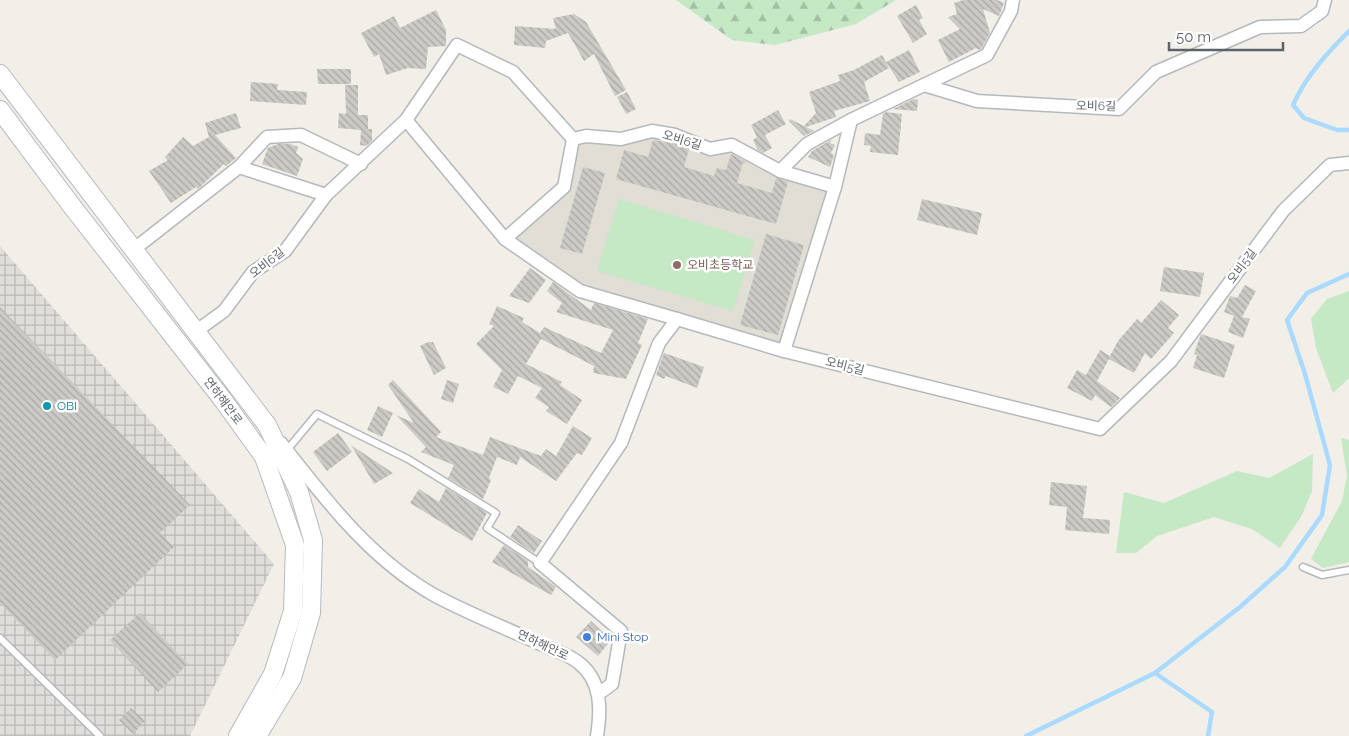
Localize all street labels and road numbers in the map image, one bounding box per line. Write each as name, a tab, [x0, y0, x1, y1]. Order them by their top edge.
street label: 오비6길	[1076, 99, 1116, 113]
street label: 오비6길	[661, 127, 703, 153]
street label: 오비6길	[247, 245, 287, 281]
street label: 오비5길	[1224, 246, 1260, 286]
street label: 오비5길	[824, 354, 866, 378]
street label: 연하해안로	[201, 375, 245, 427]
street label: 연하해안로	[515, 627, 571, 663]

